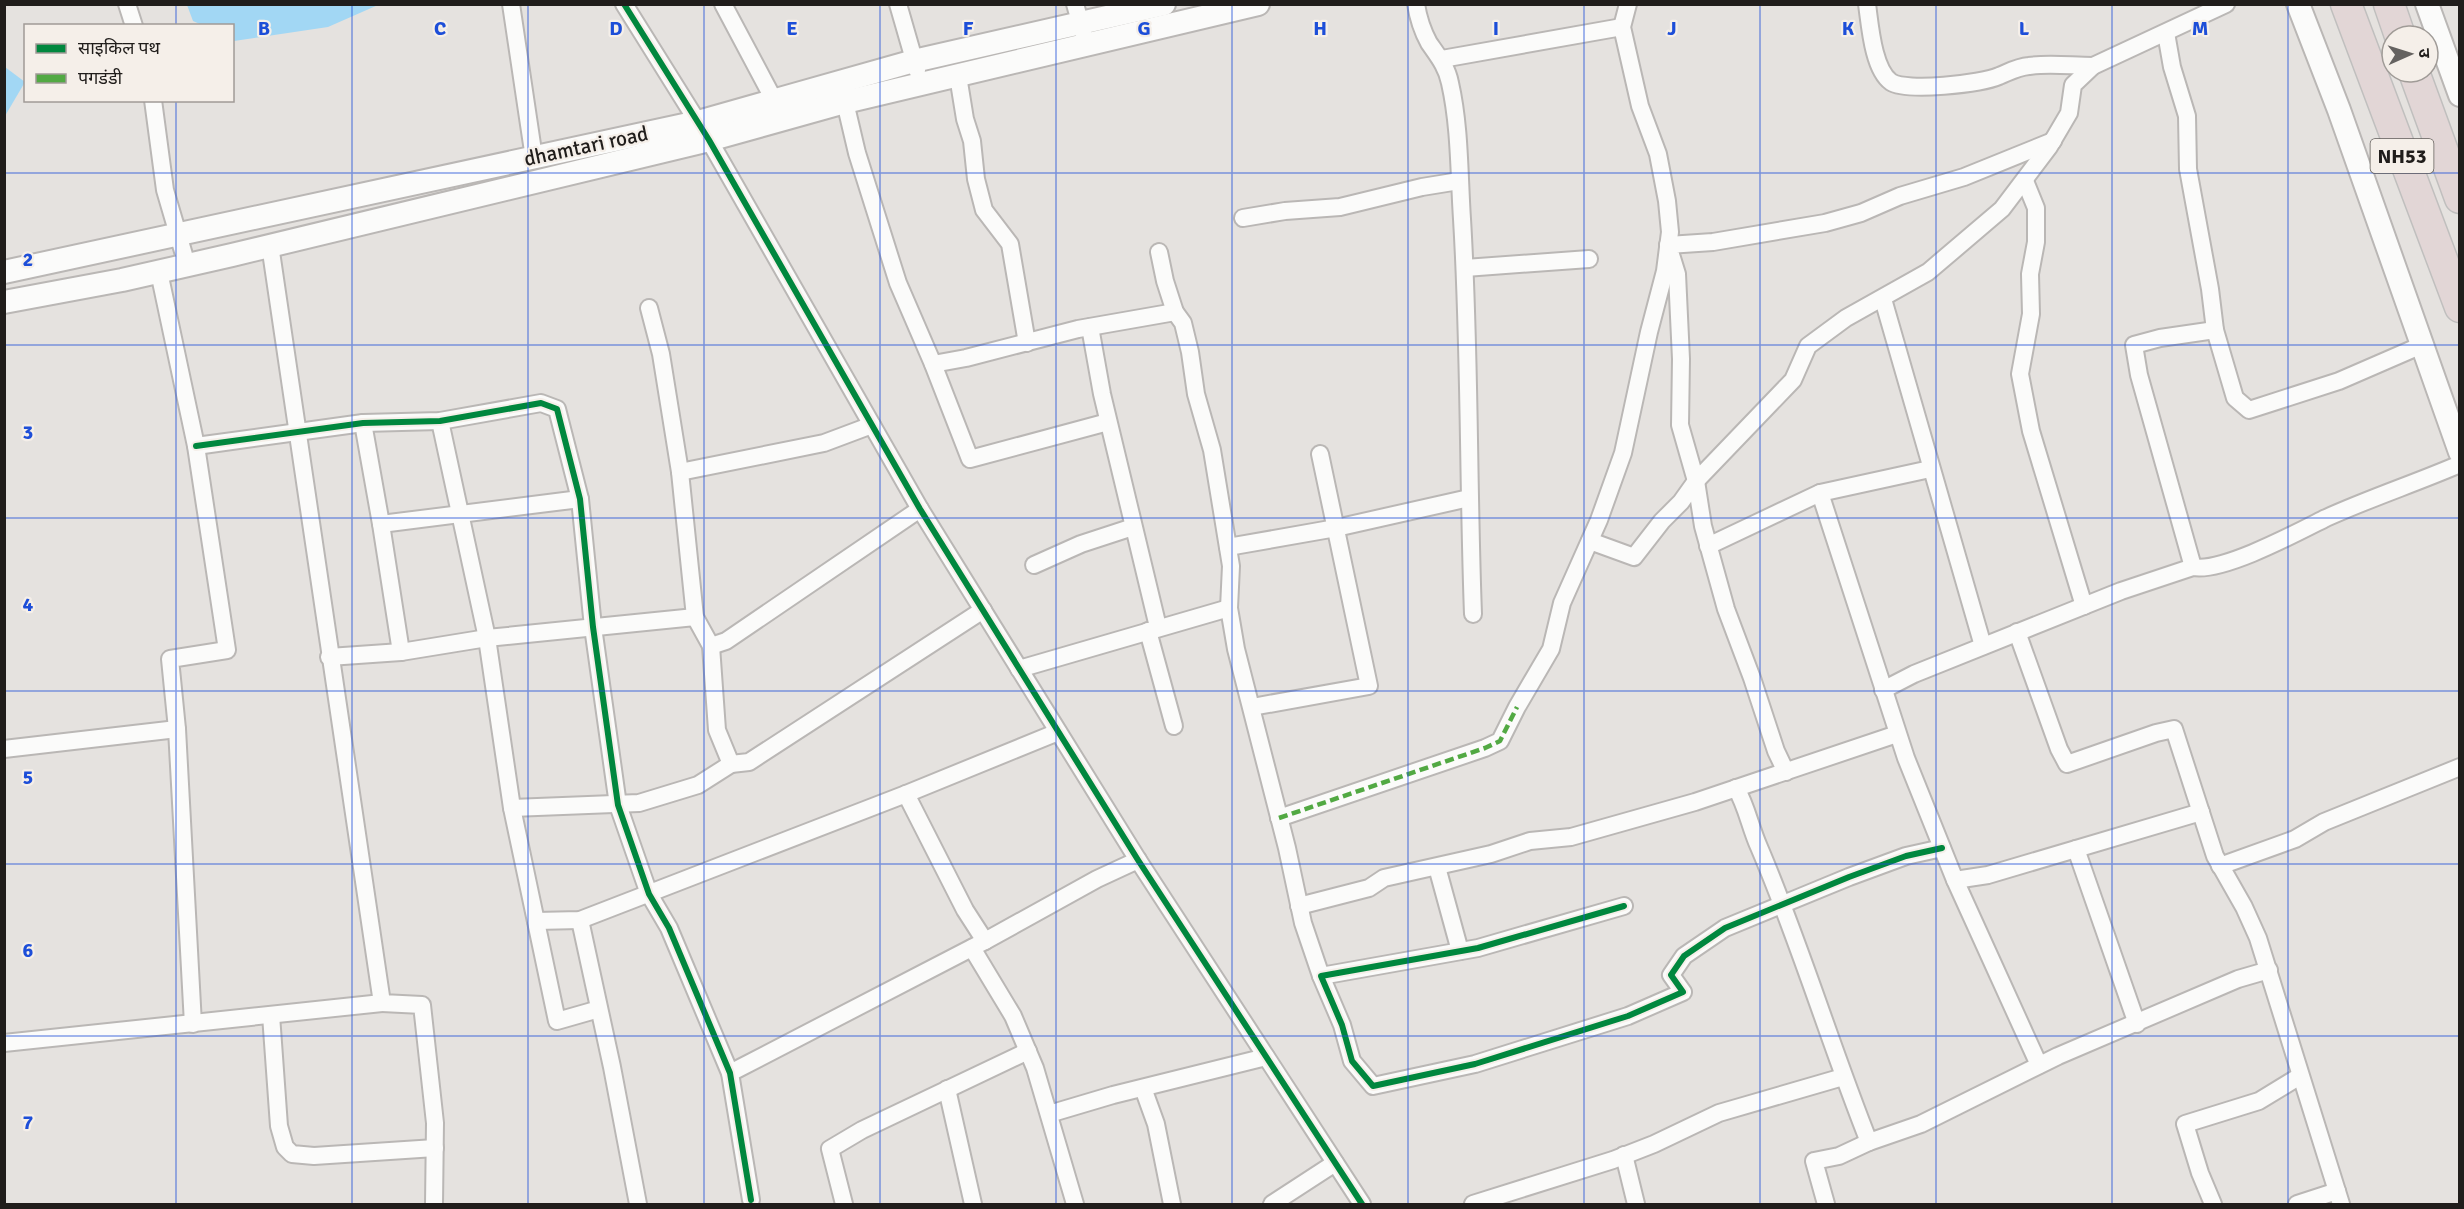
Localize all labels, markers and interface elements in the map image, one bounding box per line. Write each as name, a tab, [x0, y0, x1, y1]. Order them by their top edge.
text: B	[258, 16, 270, 41]
text: C	[434, 16, 446, 41]
text: D	[609, 16, 623, 41]
text: E	[786, 16, 798, 41]
text: F	[963, 16, 974, 41]
text: G	[1137, 16, 1151, 41]
text: H	[1313, 16, 1327, 41]
text: I	[1493, 16, 1499, 41]
text: J	[1667, 16, 1677, 41]
text: K	[1842, 16, 1855, 41]
text: L	[2019, 16, 2030, 41]
text: M	[2192, 16, 2208, 41]
legend	[24, 24, 234, 102]
north arrow	[2380, 24, 2440, 84]
text: साइकिल पथ	[78, 37, 161, 59]
text: उ	[2414, 48, 2434, 59]
text: पगडंडी	[78, 67, 123, 89]
street label: dhamtari road	[522, 120, 650, 172]
road number: NH53	[2370, 139, 2434, 173]
text: 2	[23, 247, 33, 272]
text: 3	[23, 420, 33, 445]
text: 4	[23, 592, 34, 617]
text: 5	[23, 765, 33, 790]
text: 6	[23, 938, 34, 963]
text: 7	[23, 1110, 34, 1135]

